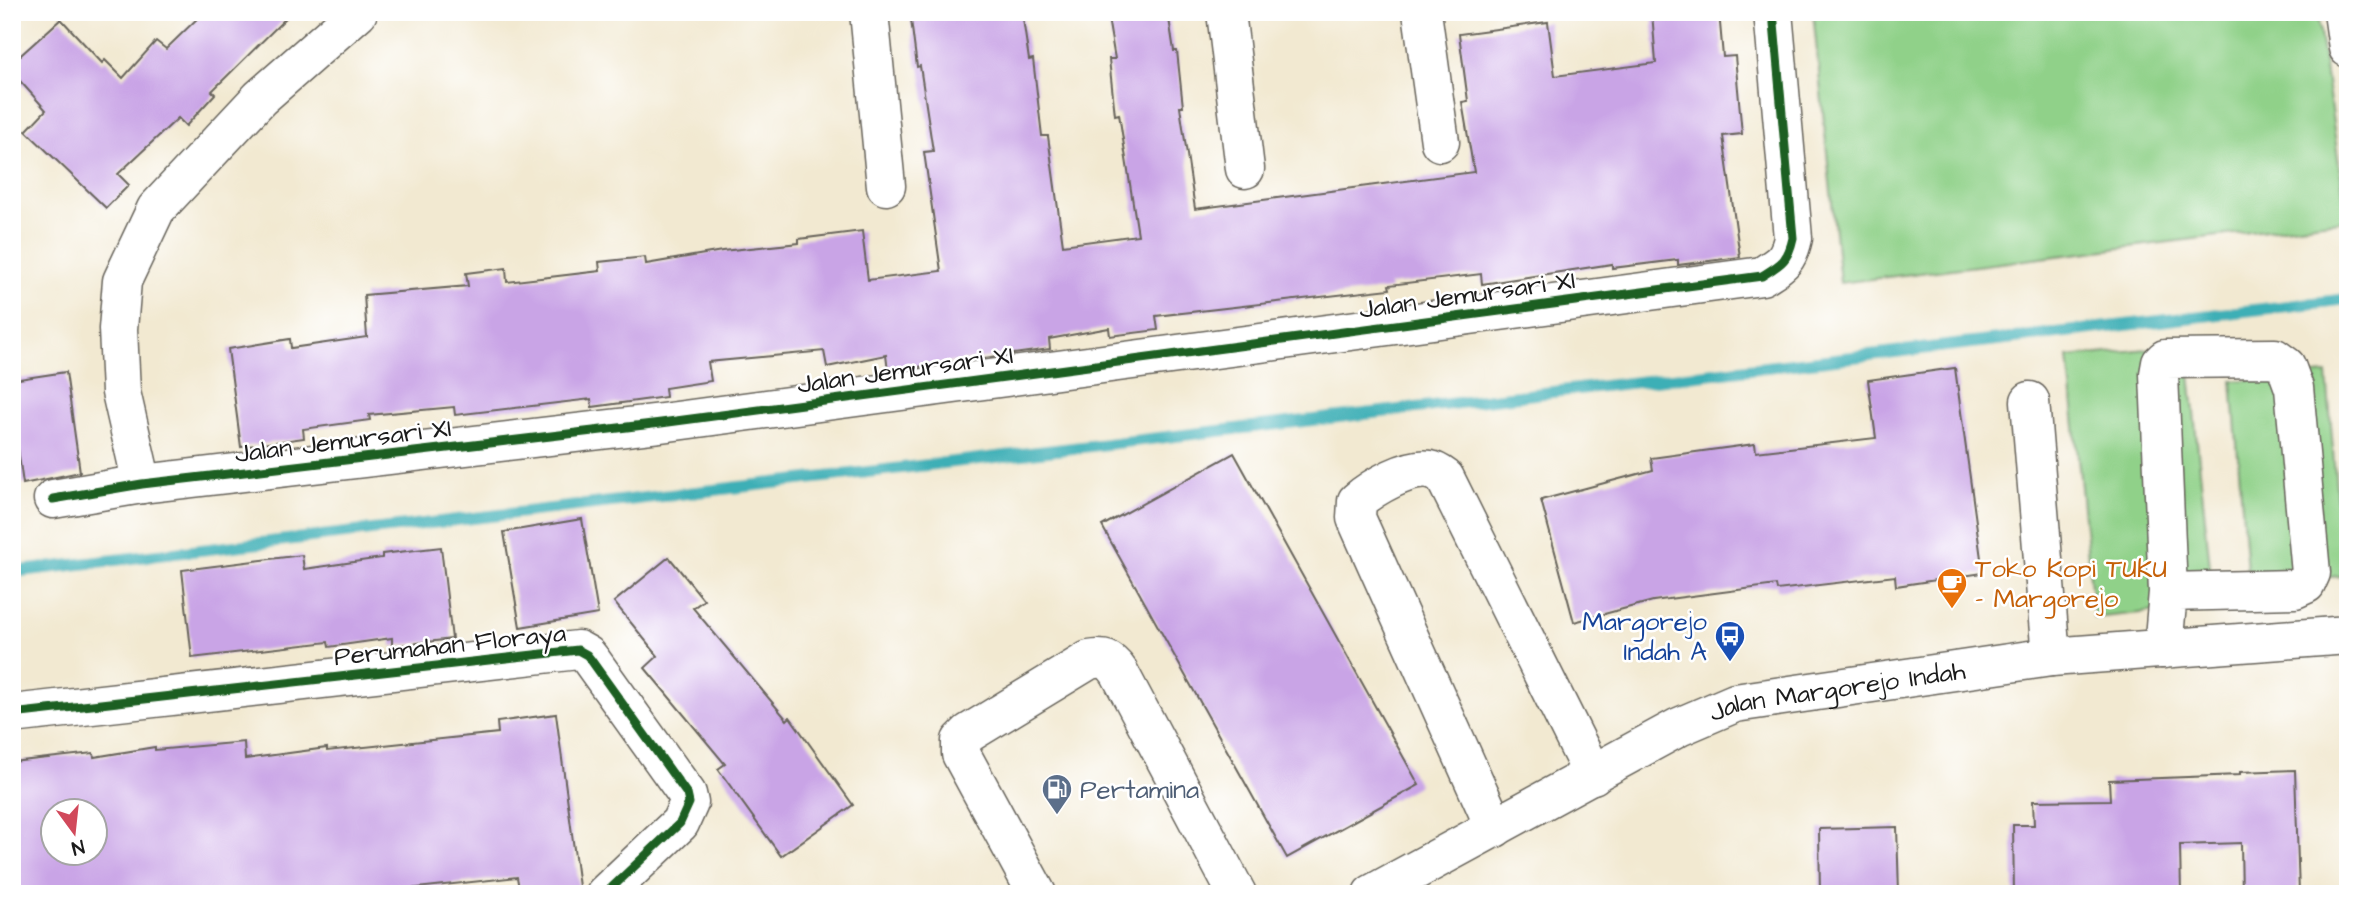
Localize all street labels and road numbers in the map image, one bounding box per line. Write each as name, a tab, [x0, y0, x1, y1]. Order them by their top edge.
street label: Jalan Jemursari XI	[1357, 262, 1577, 328]
street label: Jalan Jemursari XI	[795, 337, 1015, 403]
street label: Jalan Jemursari XI	[233, 410, 453, 472]
street label: Perumahan Floraya	[332, 615, 568, 677]
street label: Jalan Margorejo Indah	[1703, 653, 1968, 731]

